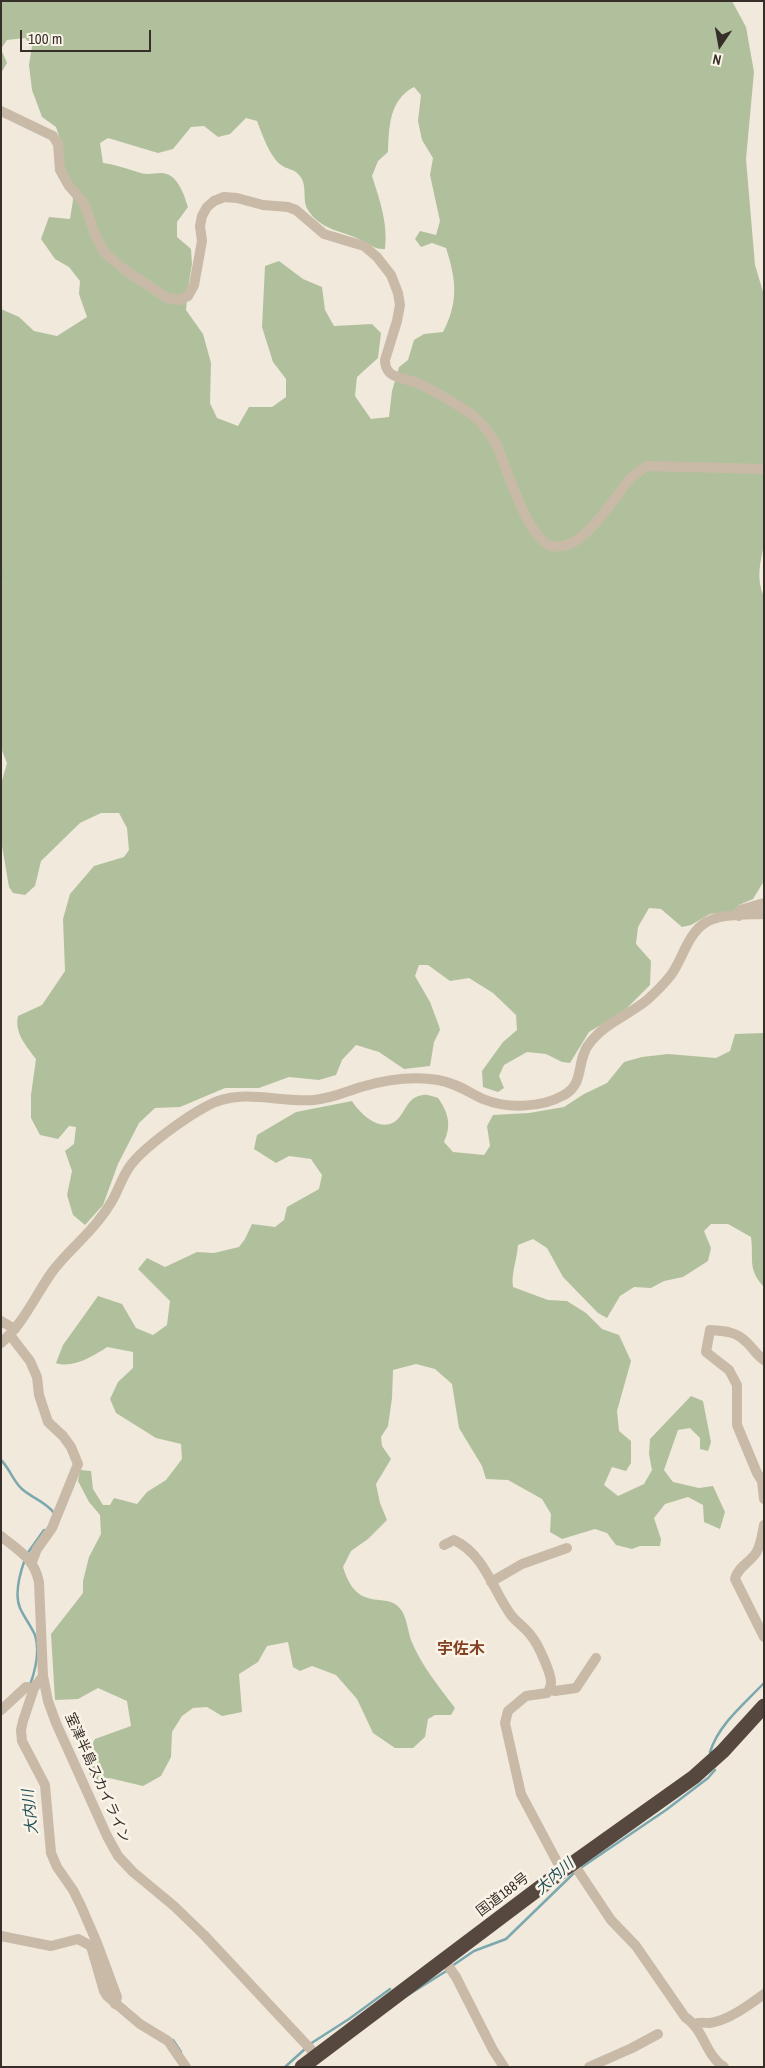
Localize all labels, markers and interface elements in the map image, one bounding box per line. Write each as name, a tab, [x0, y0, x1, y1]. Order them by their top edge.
scale bar	[22, 20, 154, 52]
north arrow	[695, 20, 745, 70]
text: 100 m	[28, 28, 62, 49]
text: N	[711, 50, 723, 69]
district label: 宇佐木	[437, 1640, 485, 1660]
street label: 室津半島スカイライン	[61, 1711, 133, 1845]
water label: 大内川	[20, 1789, 42, 1835]
water label: 大内川	[532, 1855, 578, 1899]
street label: 国道188号	[474, 1870, 532, 1920]

